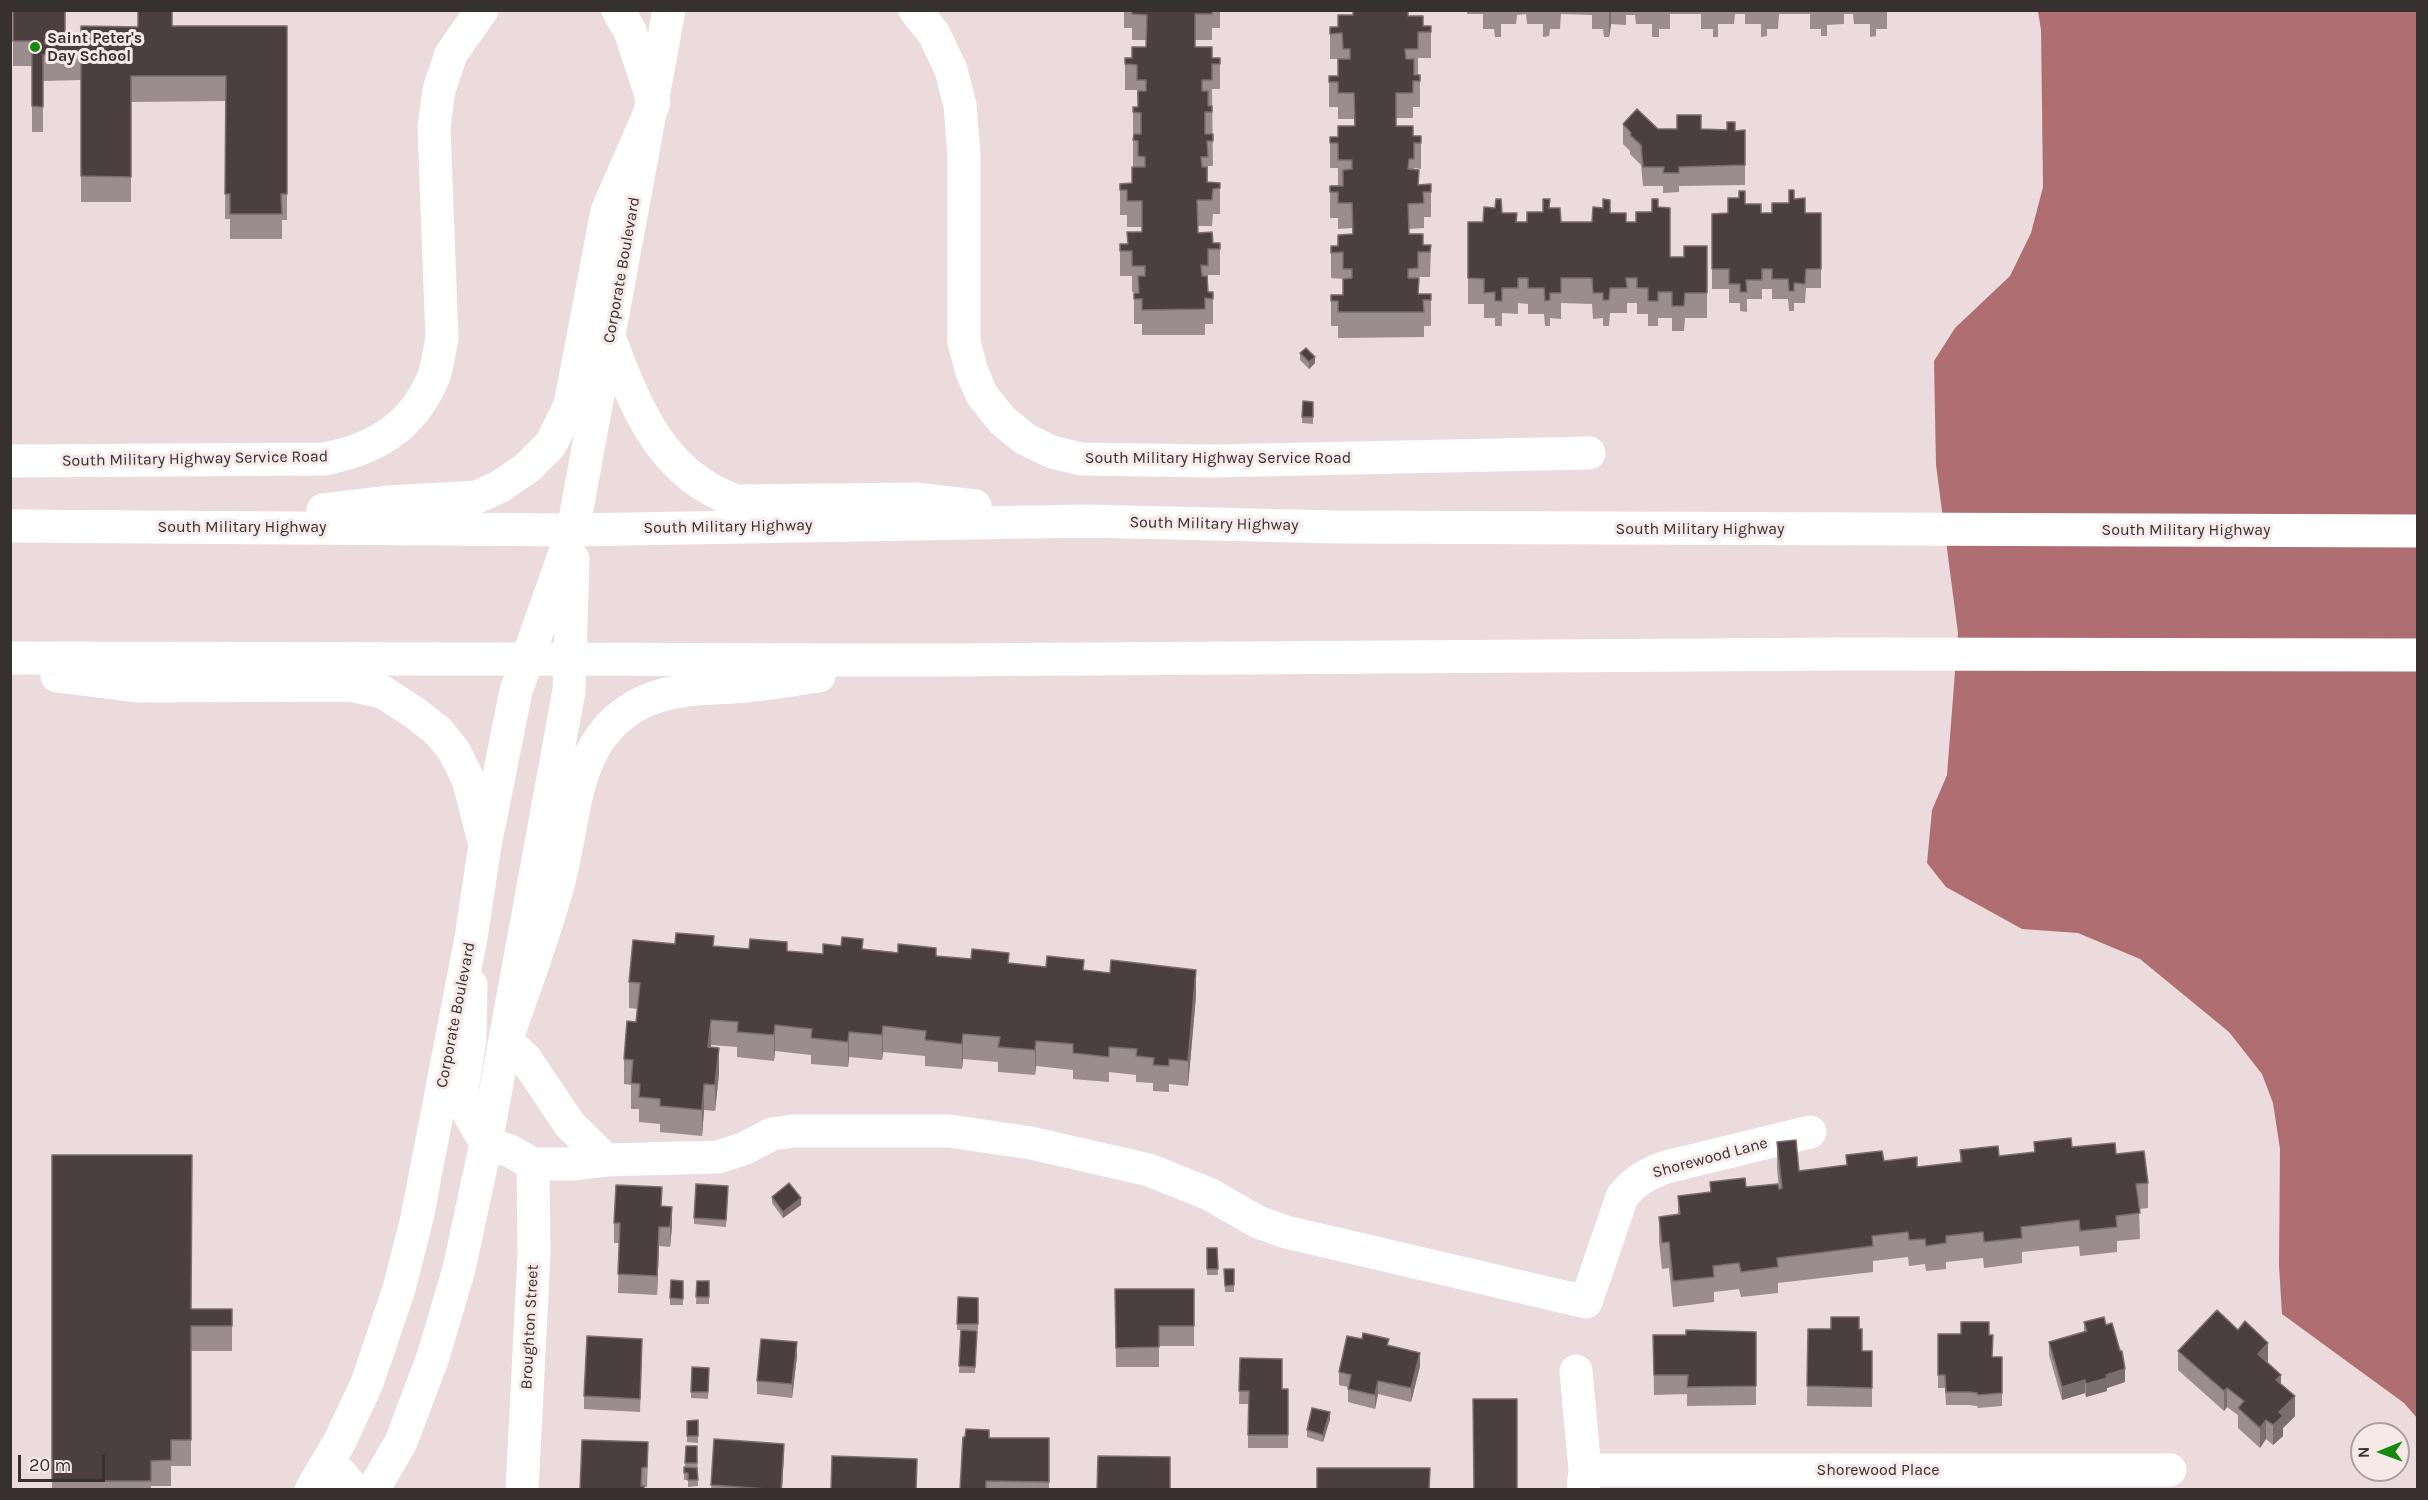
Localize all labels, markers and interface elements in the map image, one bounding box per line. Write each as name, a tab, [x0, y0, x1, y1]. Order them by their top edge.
place label: Saint Peter's Day School	[47, 28, 142, 66]
marker: Saint Peter's Day School	[28, 40, 42, 54]
street label: Corporate Boulevard	[600, 195, 644, 345]
street label: South Military Highway Service Road	[62, 447, 328, 471]
street label: South Military Highway Service Road	[1085, 448, 1351, 468]
street label: South Military Highway	[1129, 513, 1299, 535]
street label: South Military Highway	[643, 516, 813, 538]
street label: South Military Highway	[158, 517, 326, 537]
street label: South Military Highway	[1616, 519, 1784, 539]
street label: South Military Highway	[2102, 520, 2270, 540]
street label: Corporate Boulevard	[432, 940, 480, 1090]
street label: Shorewood Lane	[1650, 1133, 1770, 1183]
street label: Broughton Street	[517, 1264, 543, 1390]
north arrow	[2350, 1422, 2410, 1482]
scale bar	[21, 1443, 108, 1481]
text: N	[2354, 1446, 2373, 1458]
text: 20 m	[29, 1454, 71, 1476]
street label: Shorewood Place	[1816, 1460, 1940, 1480]

